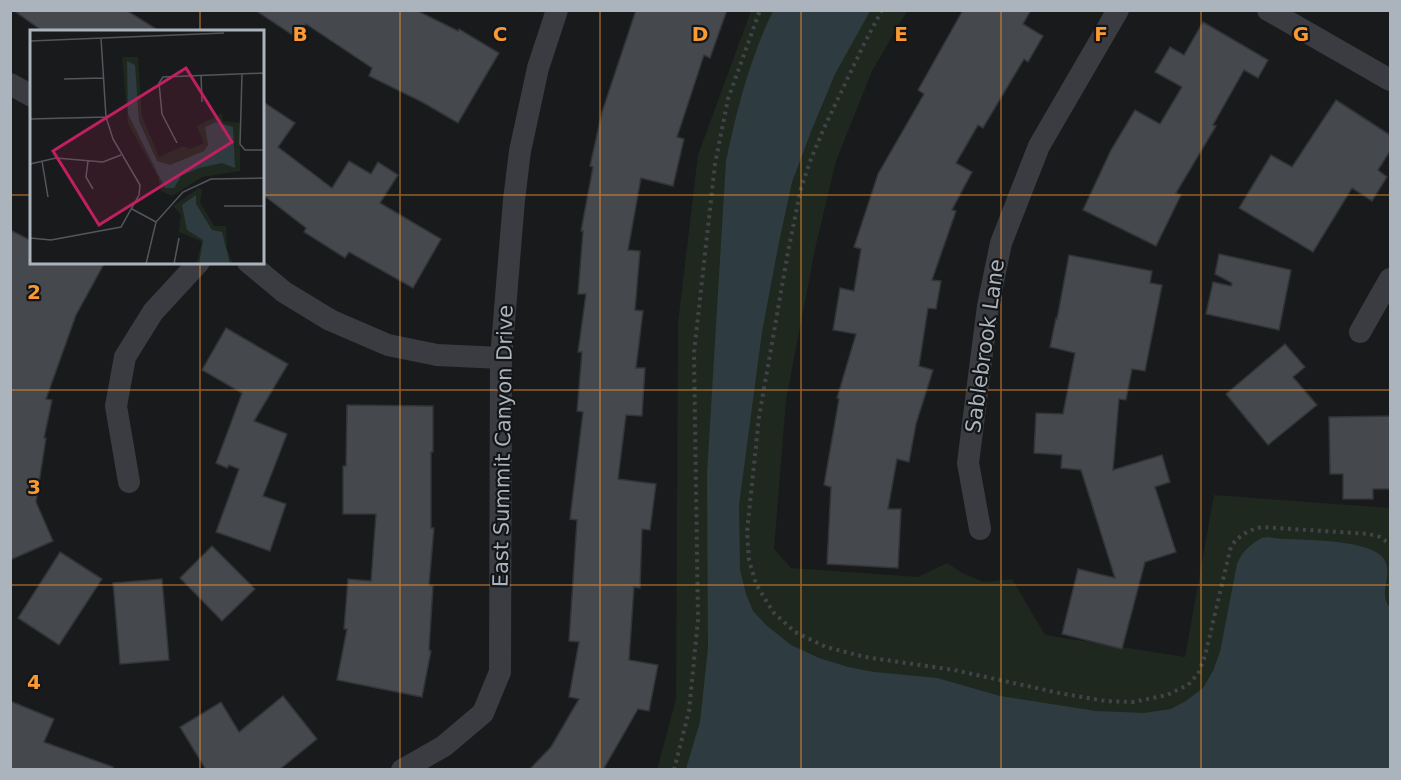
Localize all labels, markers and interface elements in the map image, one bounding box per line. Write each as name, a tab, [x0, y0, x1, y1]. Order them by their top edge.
text: B	[292, 22, 308, 46]
text: C	[493, 22, 507, 46]
text: D	[692, 22, 708, 46]
text: E	[894, 22, 908, 46]
text: F	[1094, 22, 1108, 46]
text: G	[1293, 22, 1309, 46]
inset map	[30, 30, 264, 264]
street label: Sablebrook Lane	[961, 258, 1009, 434]
text: 2	[27, 280, 41, 304]
street label: East Summit Canyon Drive	[489, 305, 517, 587]
text: 3	[27, 475, 41, 499]
text: 4	[27, 670, 41, 694]

